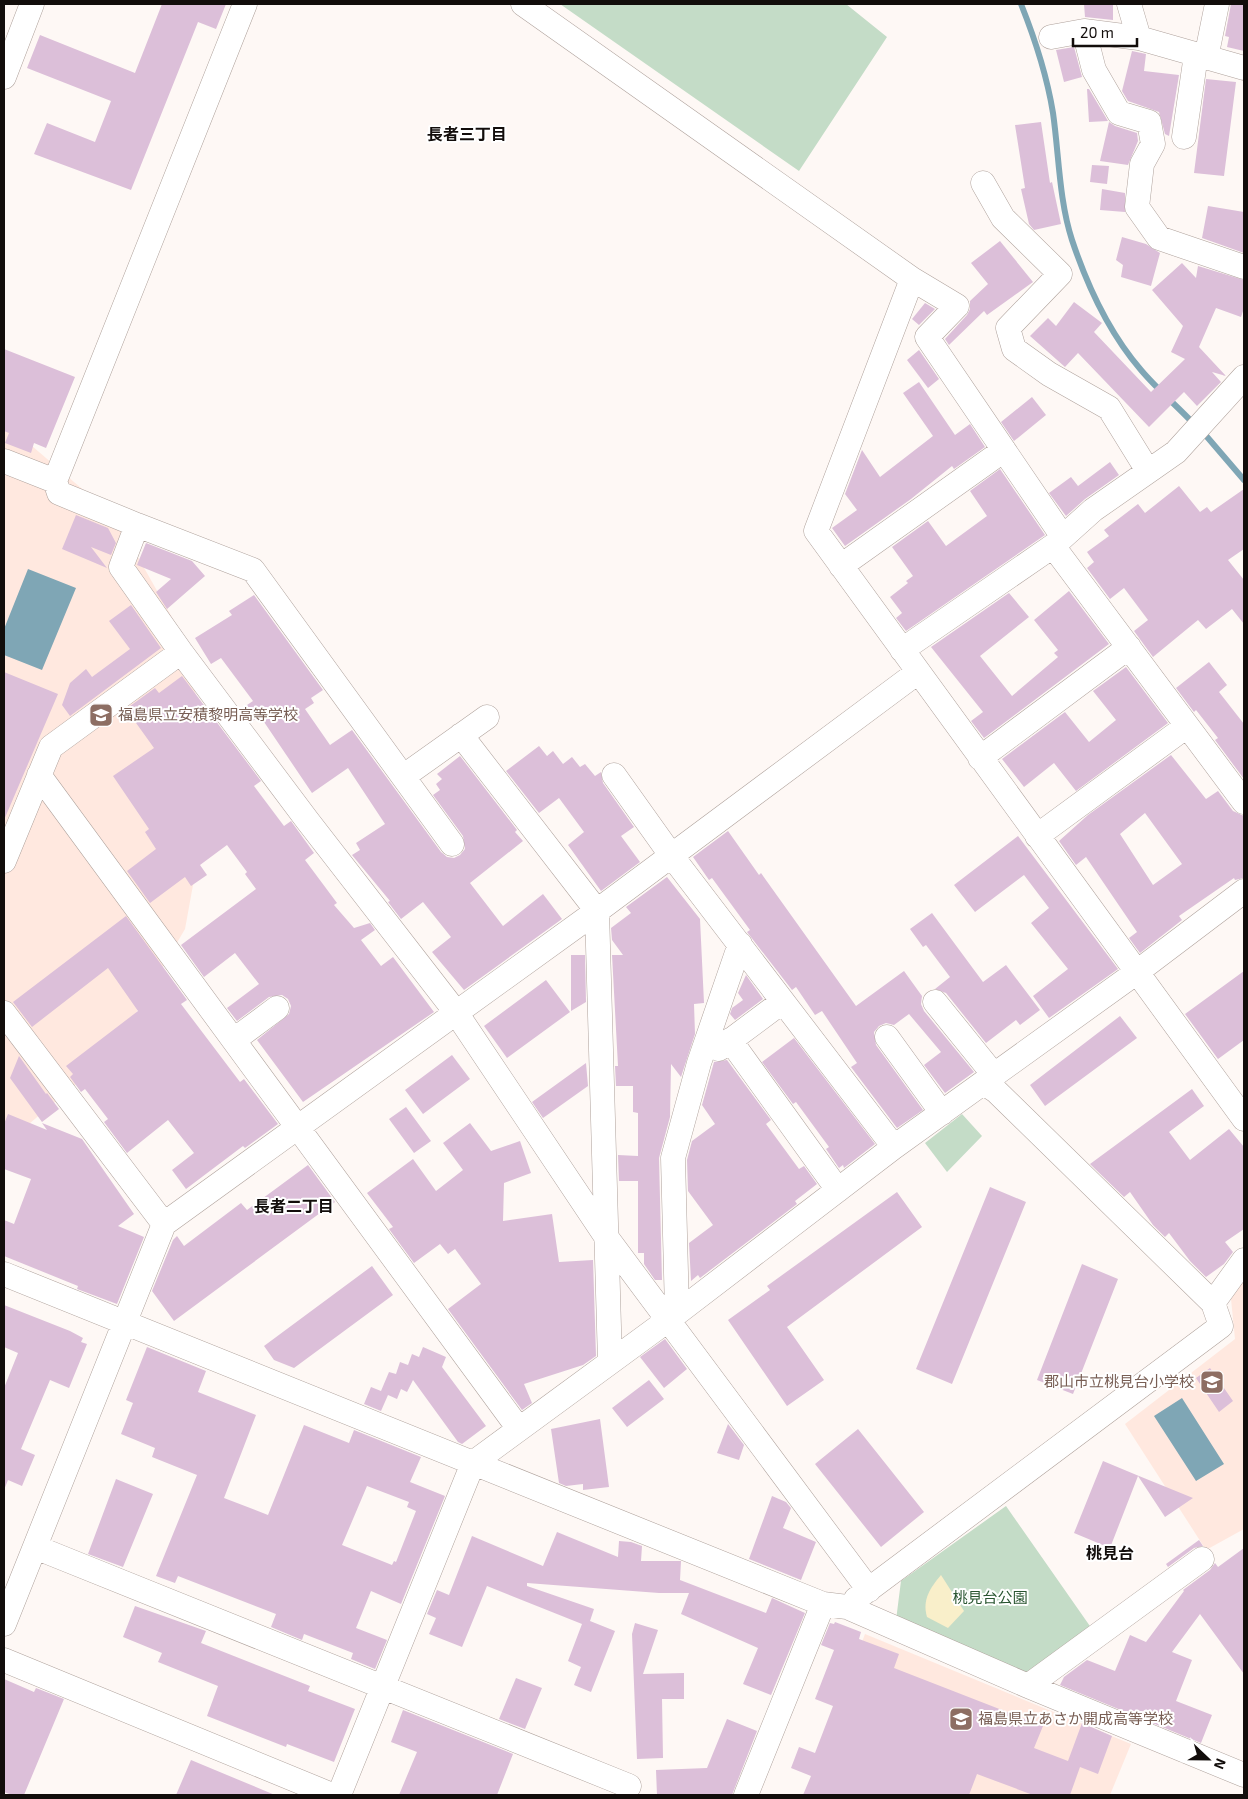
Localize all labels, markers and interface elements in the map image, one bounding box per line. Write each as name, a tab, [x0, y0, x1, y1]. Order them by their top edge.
scale bar	[1073, 15, 1137, 47]
text: 20 m	[1080, 23, 1114, 41]
district label: 長者三丁目	[427, 124, 507, 143]
school or university icon: 福島県立安積黎明高等学校	[88, 702, 114, 728]
place label: 福島県立安積黎明高等学校	[118, 705, 298, 723]
district label: 長者二丁目	[254, 1196, 334, 1215]
school or university icon: 郡山市立桃見台小学校	[1199, 1369, 1225, 1395]
place label: 郡山市立桃見台小学校	[1044, 1372, 1194, 1390]
district label: 桃見台	[1086, 1543, 1134, 1562]
park label: 桃見台公園	[952, 1588, 1028, 1606]
school or university icon: 福島県立あさか開成高等学校	[948, 1706, 974, 1732]
place label: 福島県立あさか開成高等学校	[978, 1709, 1173, 1727]
north arrow	[1183, 1734, 1233, 1784]
text: N	[1211, 1756, 1230, 1772]

